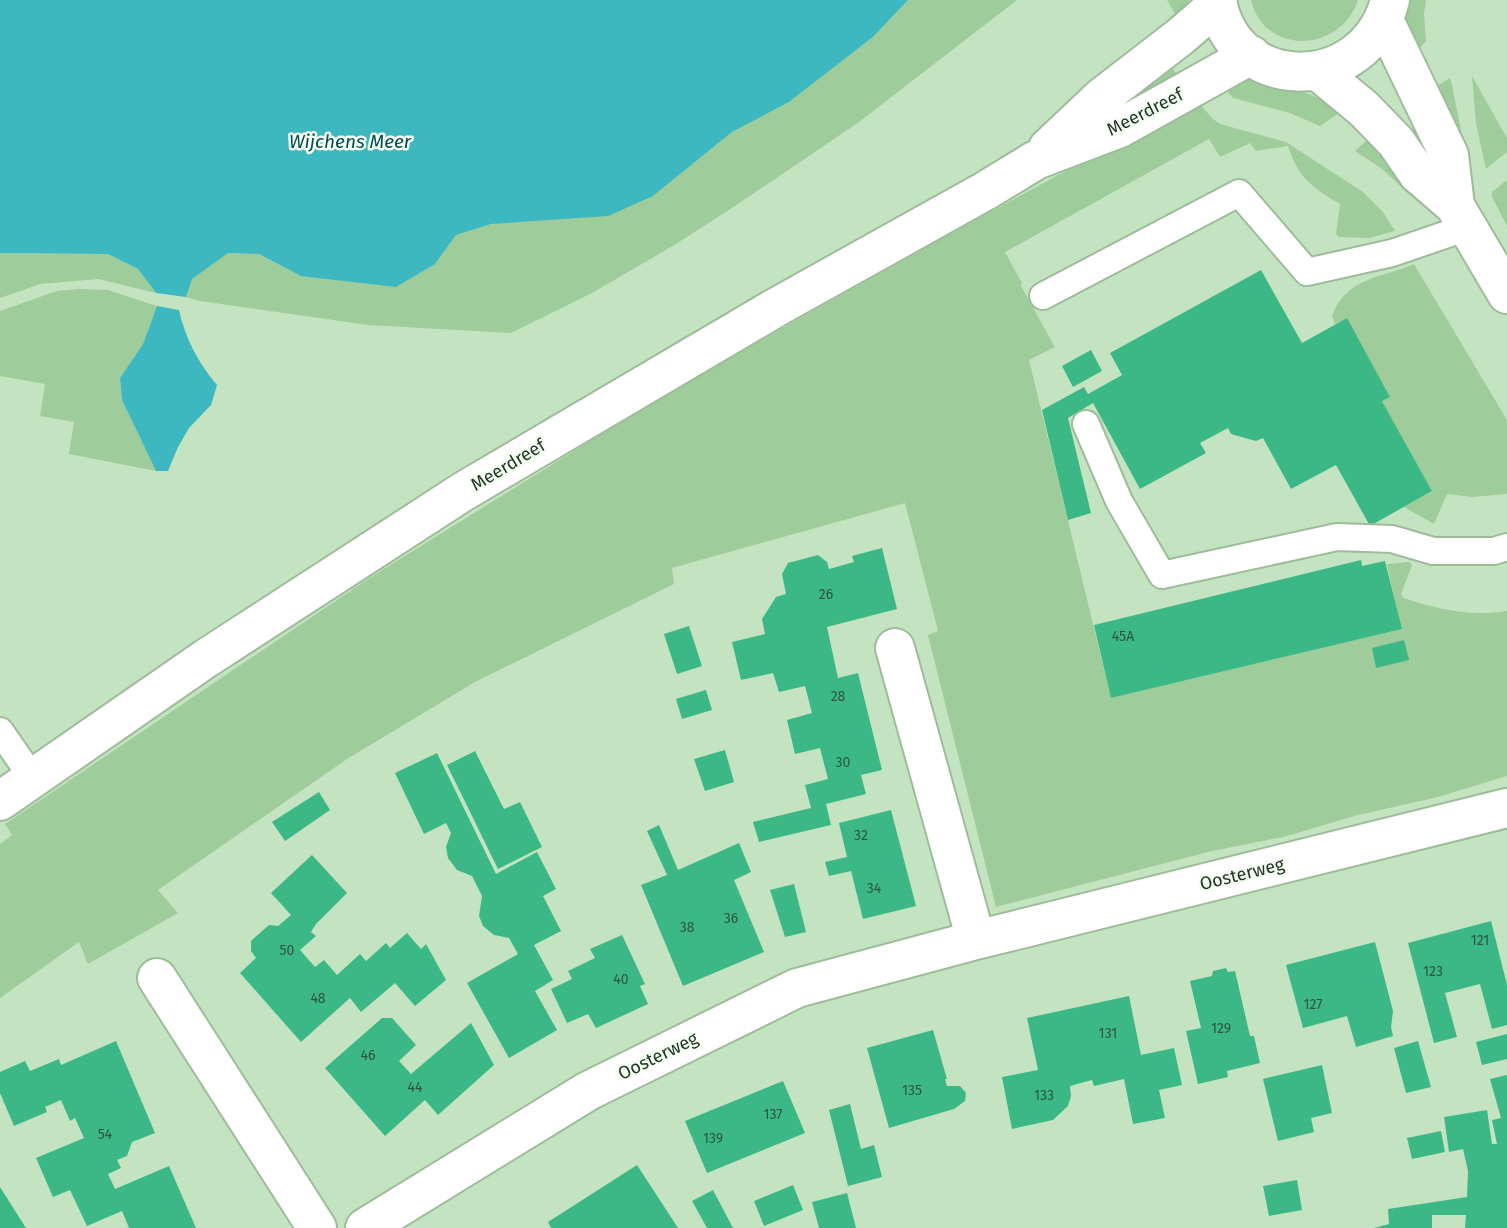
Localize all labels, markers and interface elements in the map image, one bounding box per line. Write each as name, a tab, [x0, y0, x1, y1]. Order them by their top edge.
street label: Meerdreef	[1103, 82, 1189, 141]
water label: Wijchens Meer	[289, 130, 412, 153]
street label: Meerdreef	[467, 433, 551, 496]
house number: 26	[819, 586, 833, 603]
house number: 45A	[1112, 628, 1134, 645]
house number: 28	[831, 688, 846, 705]
house number: 30	[836, 754, 851, 771]
house number: 32	[854, 827, 868, 844]
street label: Oosterweg	[1197, 853, 1287, 895]
house number: 34	[867, 880, 882, 897]
house number: 36	[724, 910, 738, 927]
house number: 38	[680, 919, 695, 936]
house number: 121	[1471, 932, 1489, 949]
house number: 50	[280, 942, 295, 959]
house number: 123	[1423, 963, 1443, 980]
house number: 40	[613, 971, 629, 988]
house number: 48	[310, 990, 326, 1007]
house number: 127	[1303, 996, 1323, 1013]
house number: 129	[1211, 1020, 1231, 1037]
house number: 131	[1099, 1025, 1117, 1042]
street label: Oosterweg	[614, 1027, 702, 1085]
house number: 46	[361, 1047, 375, 1064]
house number: 44	[408, 1079, 423, 1096]
house number: 135	[902, 1082, 922, 1099]
house number: 133	[1034, 1087, 1054, 1104]
house number: 137	[763, 1106, 783, 1123]
house number: 54	[98, 1126, 113, 1143]
house number: 139	[703, 1130, 723, 1147]

